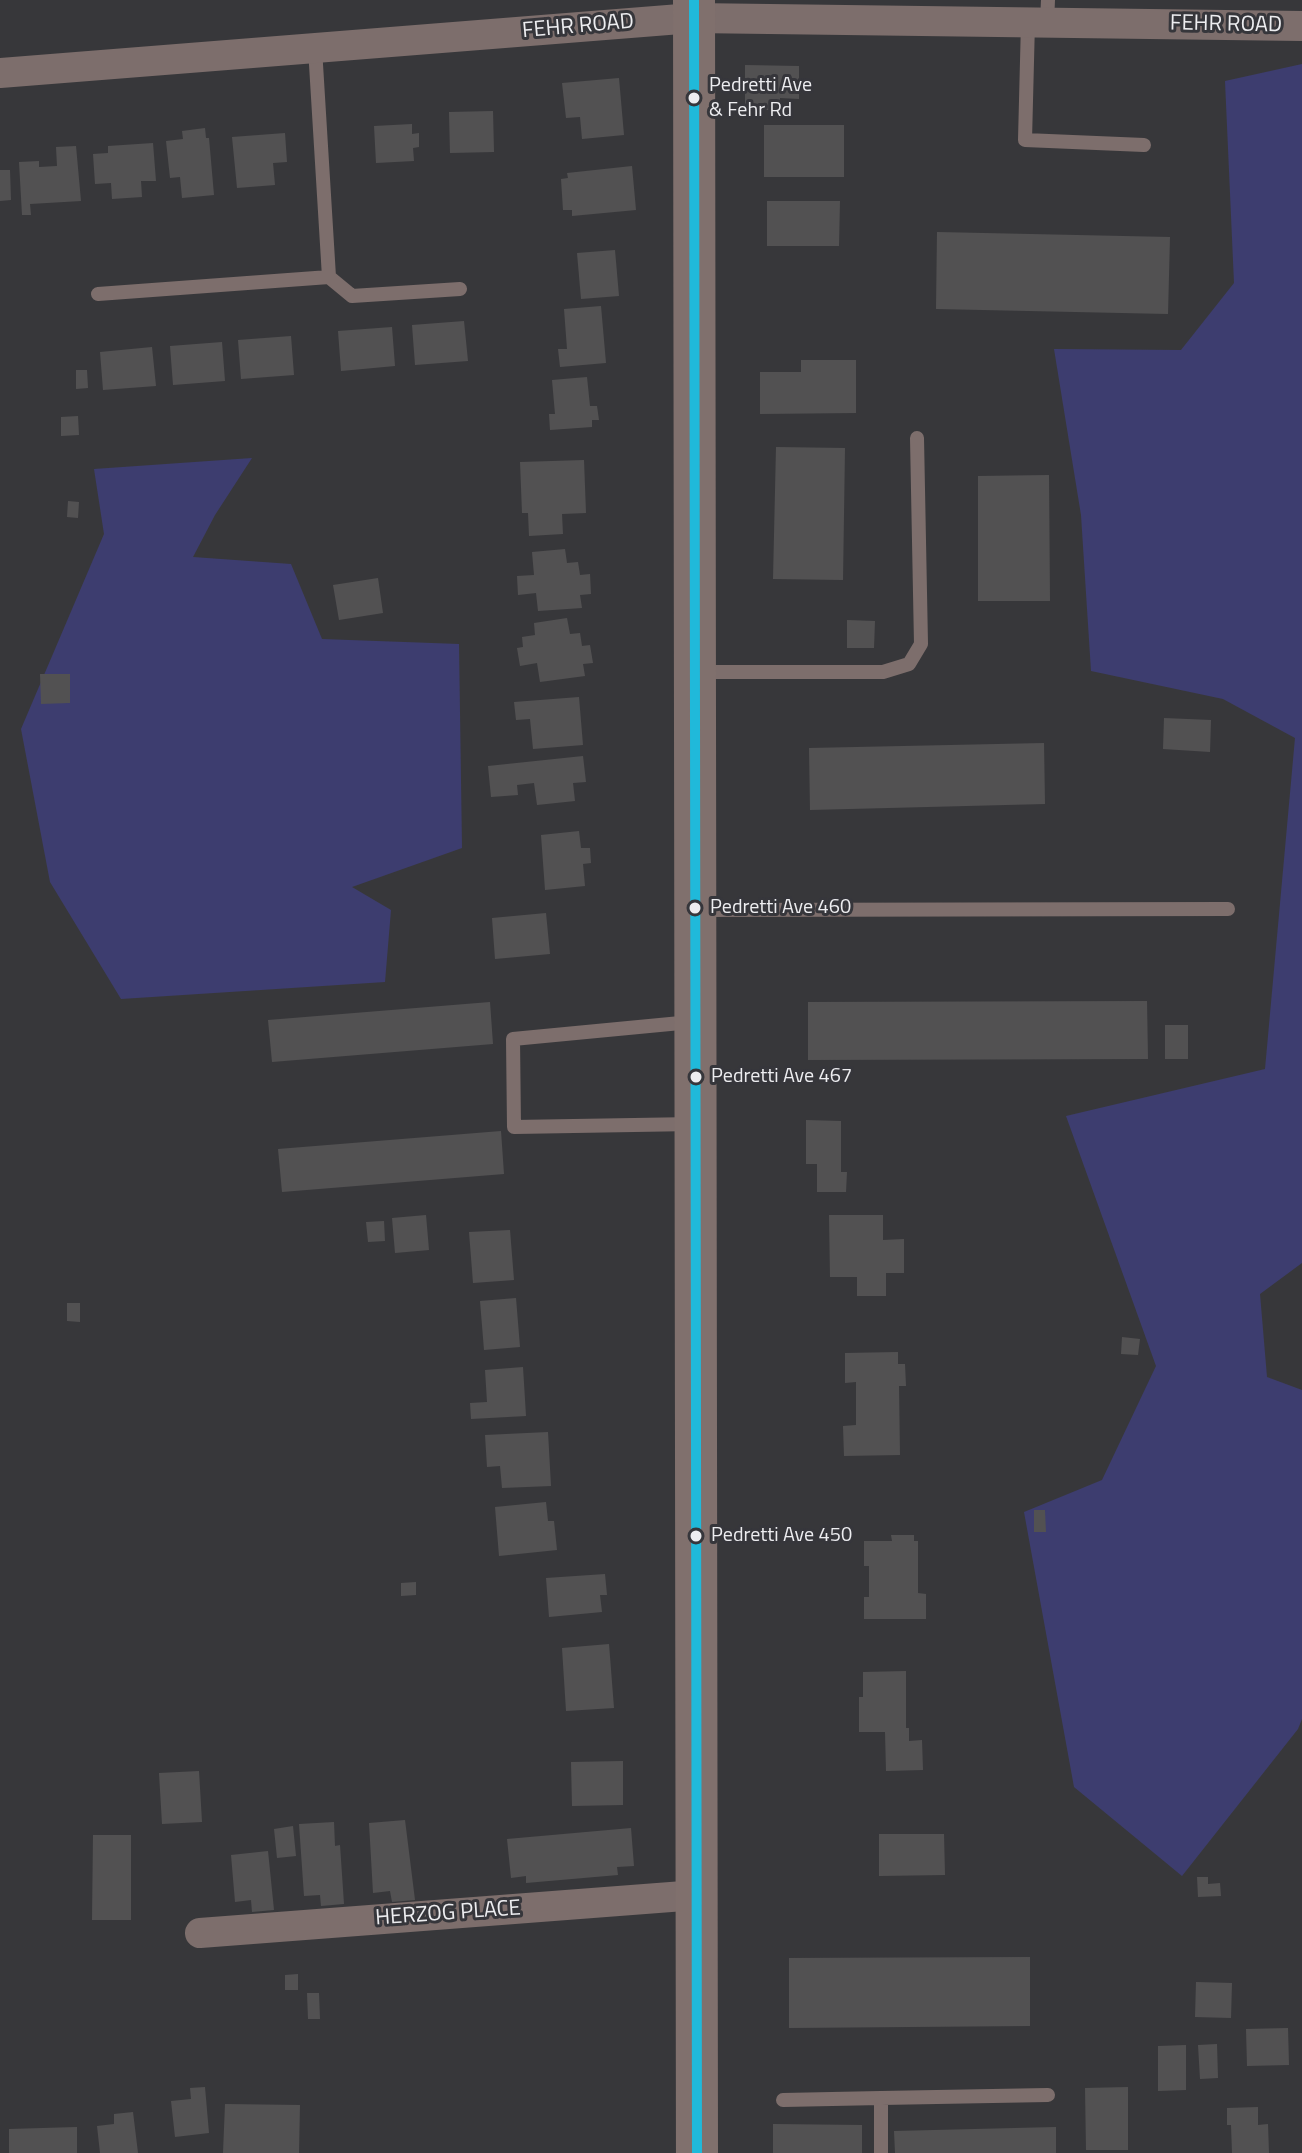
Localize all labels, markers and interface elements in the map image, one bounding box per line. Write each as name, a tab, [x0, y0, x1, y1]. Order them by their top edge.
street label: FEHR ROAD	[521, 9, 635, 45]
street label: FEHR ROAD	[1170, 11, 1282, 39]
place label: Pedretti Ave & Fehr Rd	[709, 74, 812, 121]
marker: Pedretti Ave & Fehr Rd	[686, 90, 702, 106]
place label: Pedretti Ave 460	[710, 896, 851, 920]
marker: Pedretti Ave 460	[687, 900, 703, 916]
place label: Pedretti Ave 467	[711, 1065, 852, 1089]
marker: Pedretti Ave 467	[688, 1069, 704, 1085]
place label: Pedretti Ave 450	[711, 1524, 852, 1548]
marker: Pedretti Ave 450	[688, 1528, 704, 1544]
street label: HERZOG PLACE	[374, 1896, 522, 1932]

